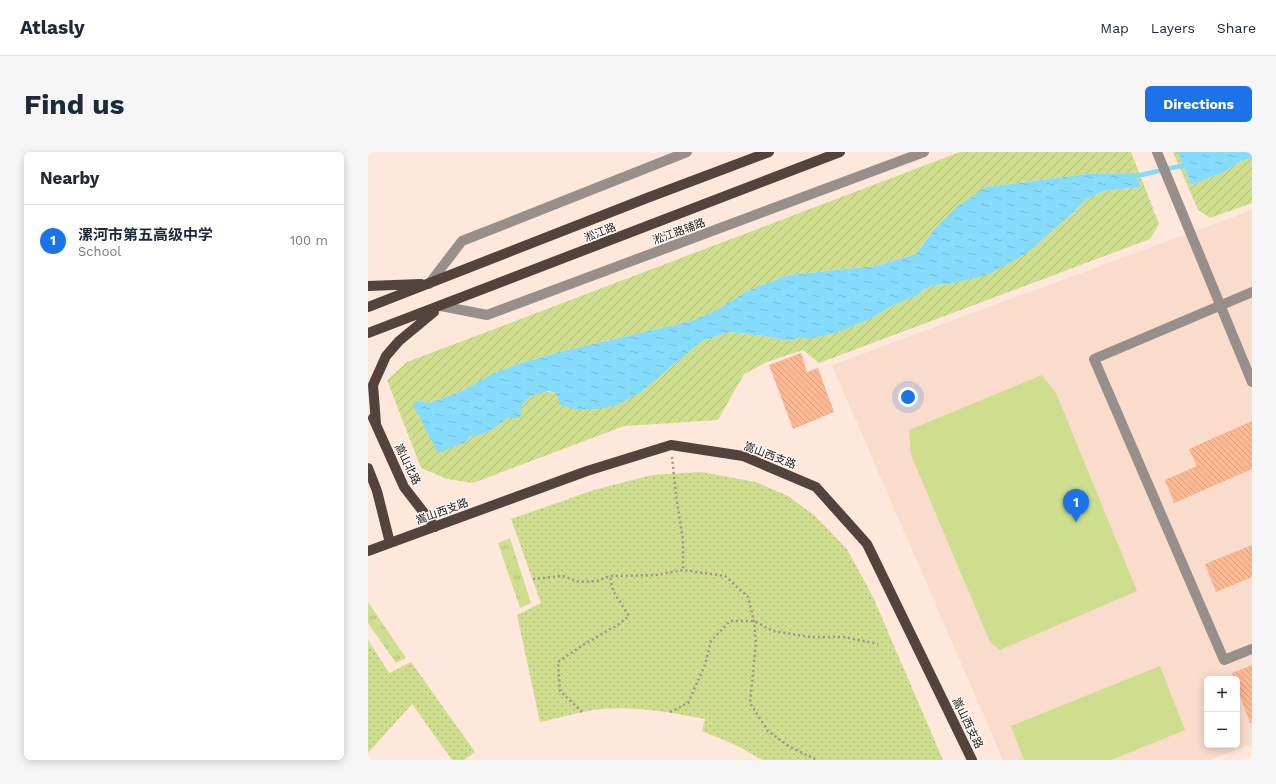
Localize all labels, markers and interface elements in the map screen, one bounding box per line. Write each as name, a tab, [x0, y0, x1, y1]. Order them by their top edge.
text: Atlasly	[20, 16, 85, 39]
text: Map	[1100, 20, 1129, 36]
text: Layers	[1151, 20, 1195, 36]
text: Share	[1217, 20, 1256, 36]
button: Directions	[1145, 86, 1252, 122]
text: Find us	[24, 88, 124, 121]
text: Nearby	[40, 168, 99, 188]
street label: 淞江路辅路	[651, 216, 707, 247]
street label: 淞江路	[582, 220, 618, 244]
text: 漯河市第五高级中学	[78, 226, 213, 244]
text: 1	[50, 233, 56, 248]
text: 100 m	[290, 233, 328, 248]
text: School	[78, 244, 121, 259]
your location	[898, 387, 918, 407]
street label: 嵩山西支路	[742, 440, 798, 471]
street label: 嵩山北路	[392, 442, 423, 487]
pin: 1	[1063, 489, 1089, 522]
street label: 嵩山西支路	[414, 496, 470, 527]
map controls	[1204, 676, 1240, 748]
button: +	[1204, 676, 1240, 712]
street label: 嵩山西支路	[950, 696, 985, 751]
button: −	[1204, 712, 1240, 748]

